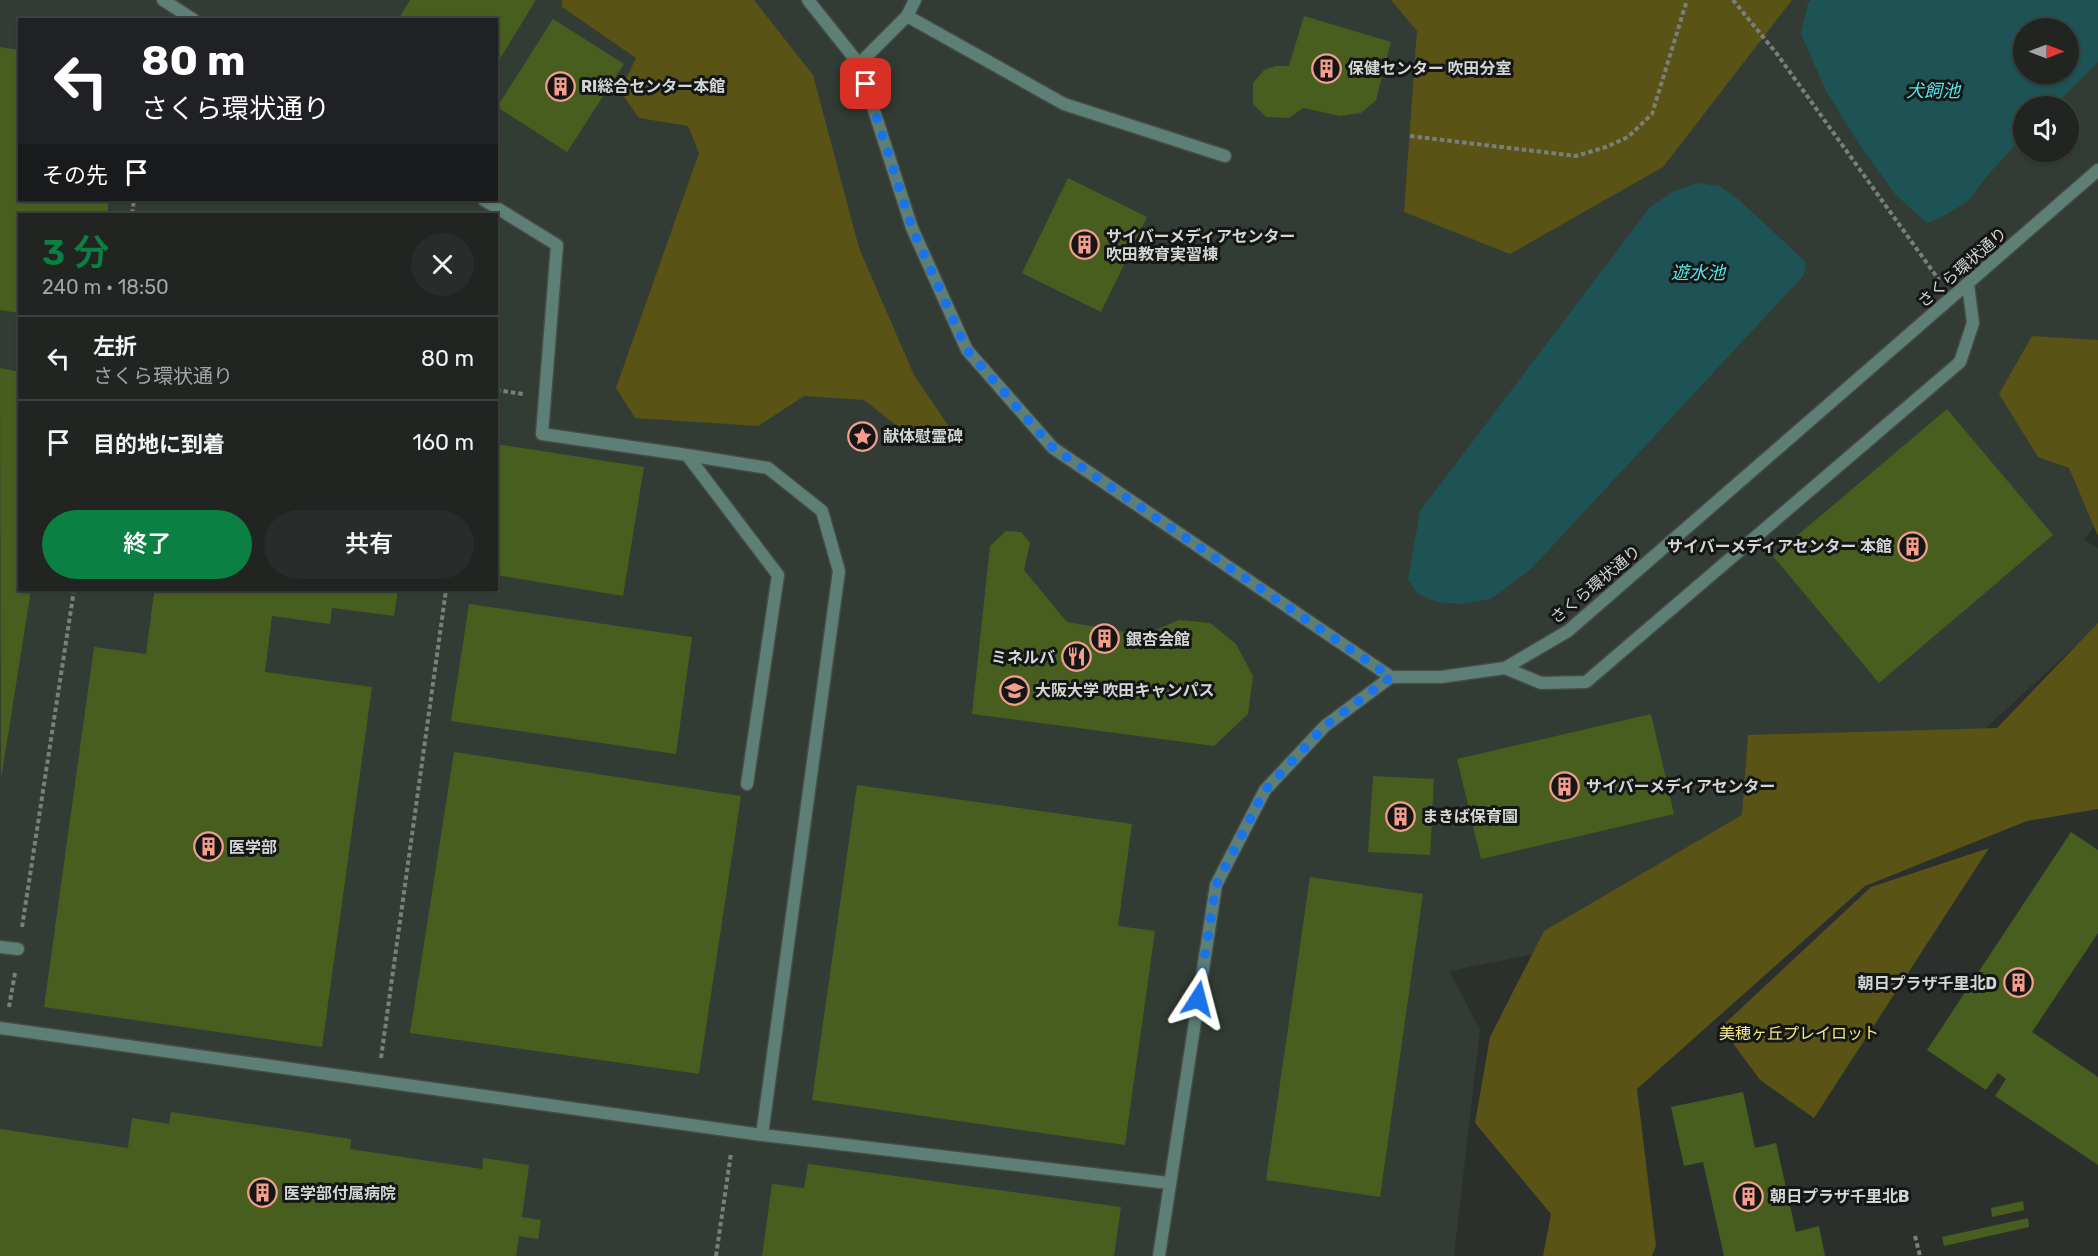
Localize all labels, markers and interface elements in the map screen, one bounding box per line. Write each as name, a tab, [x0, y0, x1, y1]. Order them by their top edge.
north arrow	[2013, 18, 2079, 84]
map controls	[2013, 18, 2079, 162]
text: 80 m	[141, 36, 245, 86]
icon: left	[42, 42, 120, 120]
building icon: 保健センター 吹田分室	[1311, 52, 1343, 84]
pin	[840, 58, 891, 109]
place label: 保健センター 吹田分室	[1348, 59, 1511, 78]
icon: arrive	[849, 67, 882, 100]
building icon: RI総合センター本館	[544, 70, 576, 102]
place label: RI総合センター本館	[581, 77, 725, 96]
water label: 犬飼池	[1906, 80, 1962, 102]
text: さくら環状通り	[141, 93, 330, 125]
button: sound	[2013, 96, 2079, 162]
icon: arrive	[120, 156, 153, 189]
text: その先	[42, 162, 108, 189]
street label: さくら環状通り	[1914, 223, 2011, 311]
place label: サイバーメディアセンター 吹田教育実習棟	[1106, 227, 1296, 264]
building icon: サイバーメディアセンター 吹田教育実習棟	[1069, 229, 1101, 261]
text: 3 分	[42, 231, 109, 274]
button: close	[411, 233, 474, 296]
water label: 遊水池	[1671, 262, 1727, 284]
text: 240 m · 18:50	[42, 275, 169, 299]
text: 左折	[93, 333, 137, 360]
icon: left	[42, 342, 75, 375]
text: 80 m	[421, 345, 474, 372]
text: さくら環状通り	[93, 364, 233, 388]
place icon: 献体慰霊碑	[846, 420, 878, 452]
icon: arrive	[42, 426, 75, 459]
place label: 献体慰霊碑	[883, 427, 963, 446]
text: 160 m	[412, 429, 474, 456]
text: 目的地に到着	[93, 431, 225, 458]
button: 終了	[42, 510, 252, 579]
button: 共有	[264, 510, 474, 579]
building icon: サイバーメディアセンター 本館	[1897, 530, 1929, 562]
place label: サイバーメディアセンター 本館	[1667, 537, 1892, 556]
street label: さくら環状通り	[1546, 541, 1644, 628]
building icon: 銀杏会館	[1089, 623, 1121, 655]
place label: 銀杏会館	[1126, 630, 1190, 649]
restaurant icon: ミネルバ	[1060, 641, 1092, 673]
place label: ミネルバ	[991, 648, 1055, 667]
school or university icon: 大阪大学 吹田キャンパス	[998, 674, 1030, 706]
place label: 大阪大学 吹田キャンパス	[1035, 681, 1214, 700]
building icon: サイバーメディアセンター	[1549, 770, 1581, 802]
place label: サイバーメディアセンター	[1586, 777, 1776, 796]
building icon: まきば保育園	[1385, 800, 1417, 832]
place label: まきば保育園	[1422, 807, 1518, 826]
building icon: 医学部	[192, 831, 224, 863]
place label: 医学部	[229, 838, 277, 857]
position arrow	[1166, 967, 1230, 1031]
building icon: 朝日プラザ千里北D	[2002, 967, 2034, 999]
place label: 朝日プラザ千里北D	[1858, 974, 1997, 993]
park label: 美穂ヶ丘プレイロット	[1719, 1024, 1879, 1043]
building icon: 医学部付属病院	[247, 1177, 279, 1209]
building icon: 朝日プラザ千里北B	[1733, 1180, 1765, 1212]
place label: 医学部付属病院	[284, 1184, 396, 1203]
place label: 朝日プラザ千里北B	[1770, 1187, 1909, 1206]

